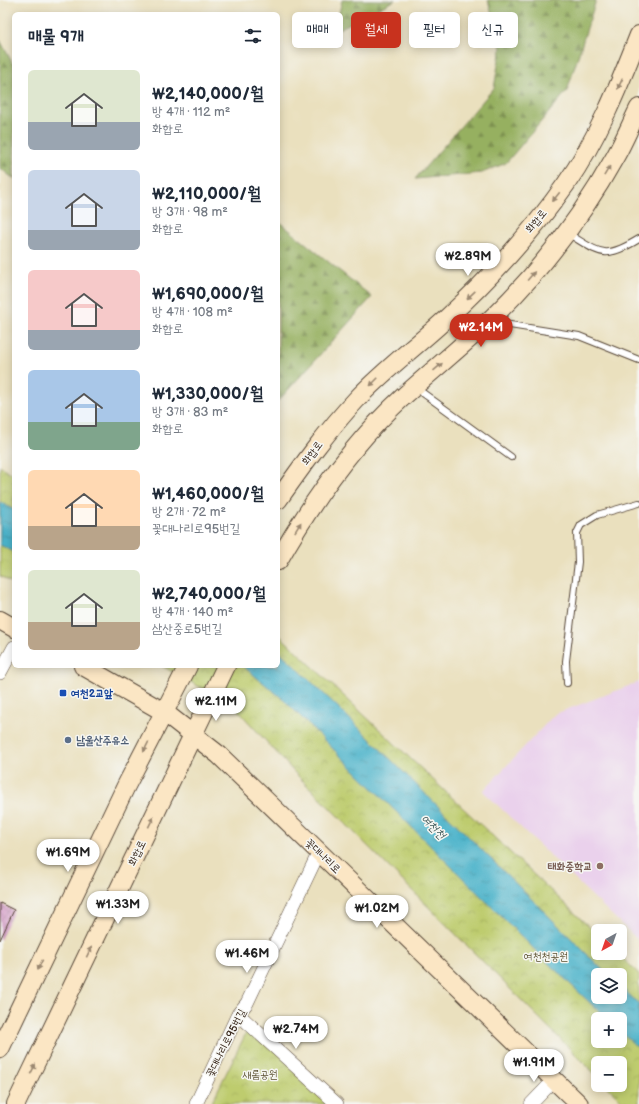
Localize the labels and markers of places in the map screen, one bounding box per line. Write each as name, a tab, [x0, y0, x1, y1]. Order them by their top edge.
pin: ₩2.89M	[435, 243, 501, 277]
pin: ₩2.14M	[448, 314, 514, 348]
place label: 여천2교앞	[71, 687, 113, 700]
marker: 여천2교앞	[58, 688, 68, 698]
pin: ₩2.11M	[183, 688, 249, 722]
place label: 남울산주유소	[76, 734, 129, 747]
marker: 남울산주유소	[63, 735, 73, 745]
pin: ₩1.69M	[35, 839, 101, 873]
place label: 태화중학교	[548, 860, 592, 873]
marker: 태화중학교	[595, 861, 605, 871]
pin: ₩1.33M	[85, 891, 151, 925]
pin: ₩1.02M	[344, 895, 410, 929]
pin: ₩1.46M	[214, 940, 280, 974]
pin: ₩2.74M	[263, 1016, 329, 1050]
pin: ₩1.91M	[501, 1049, 567, 1083]

